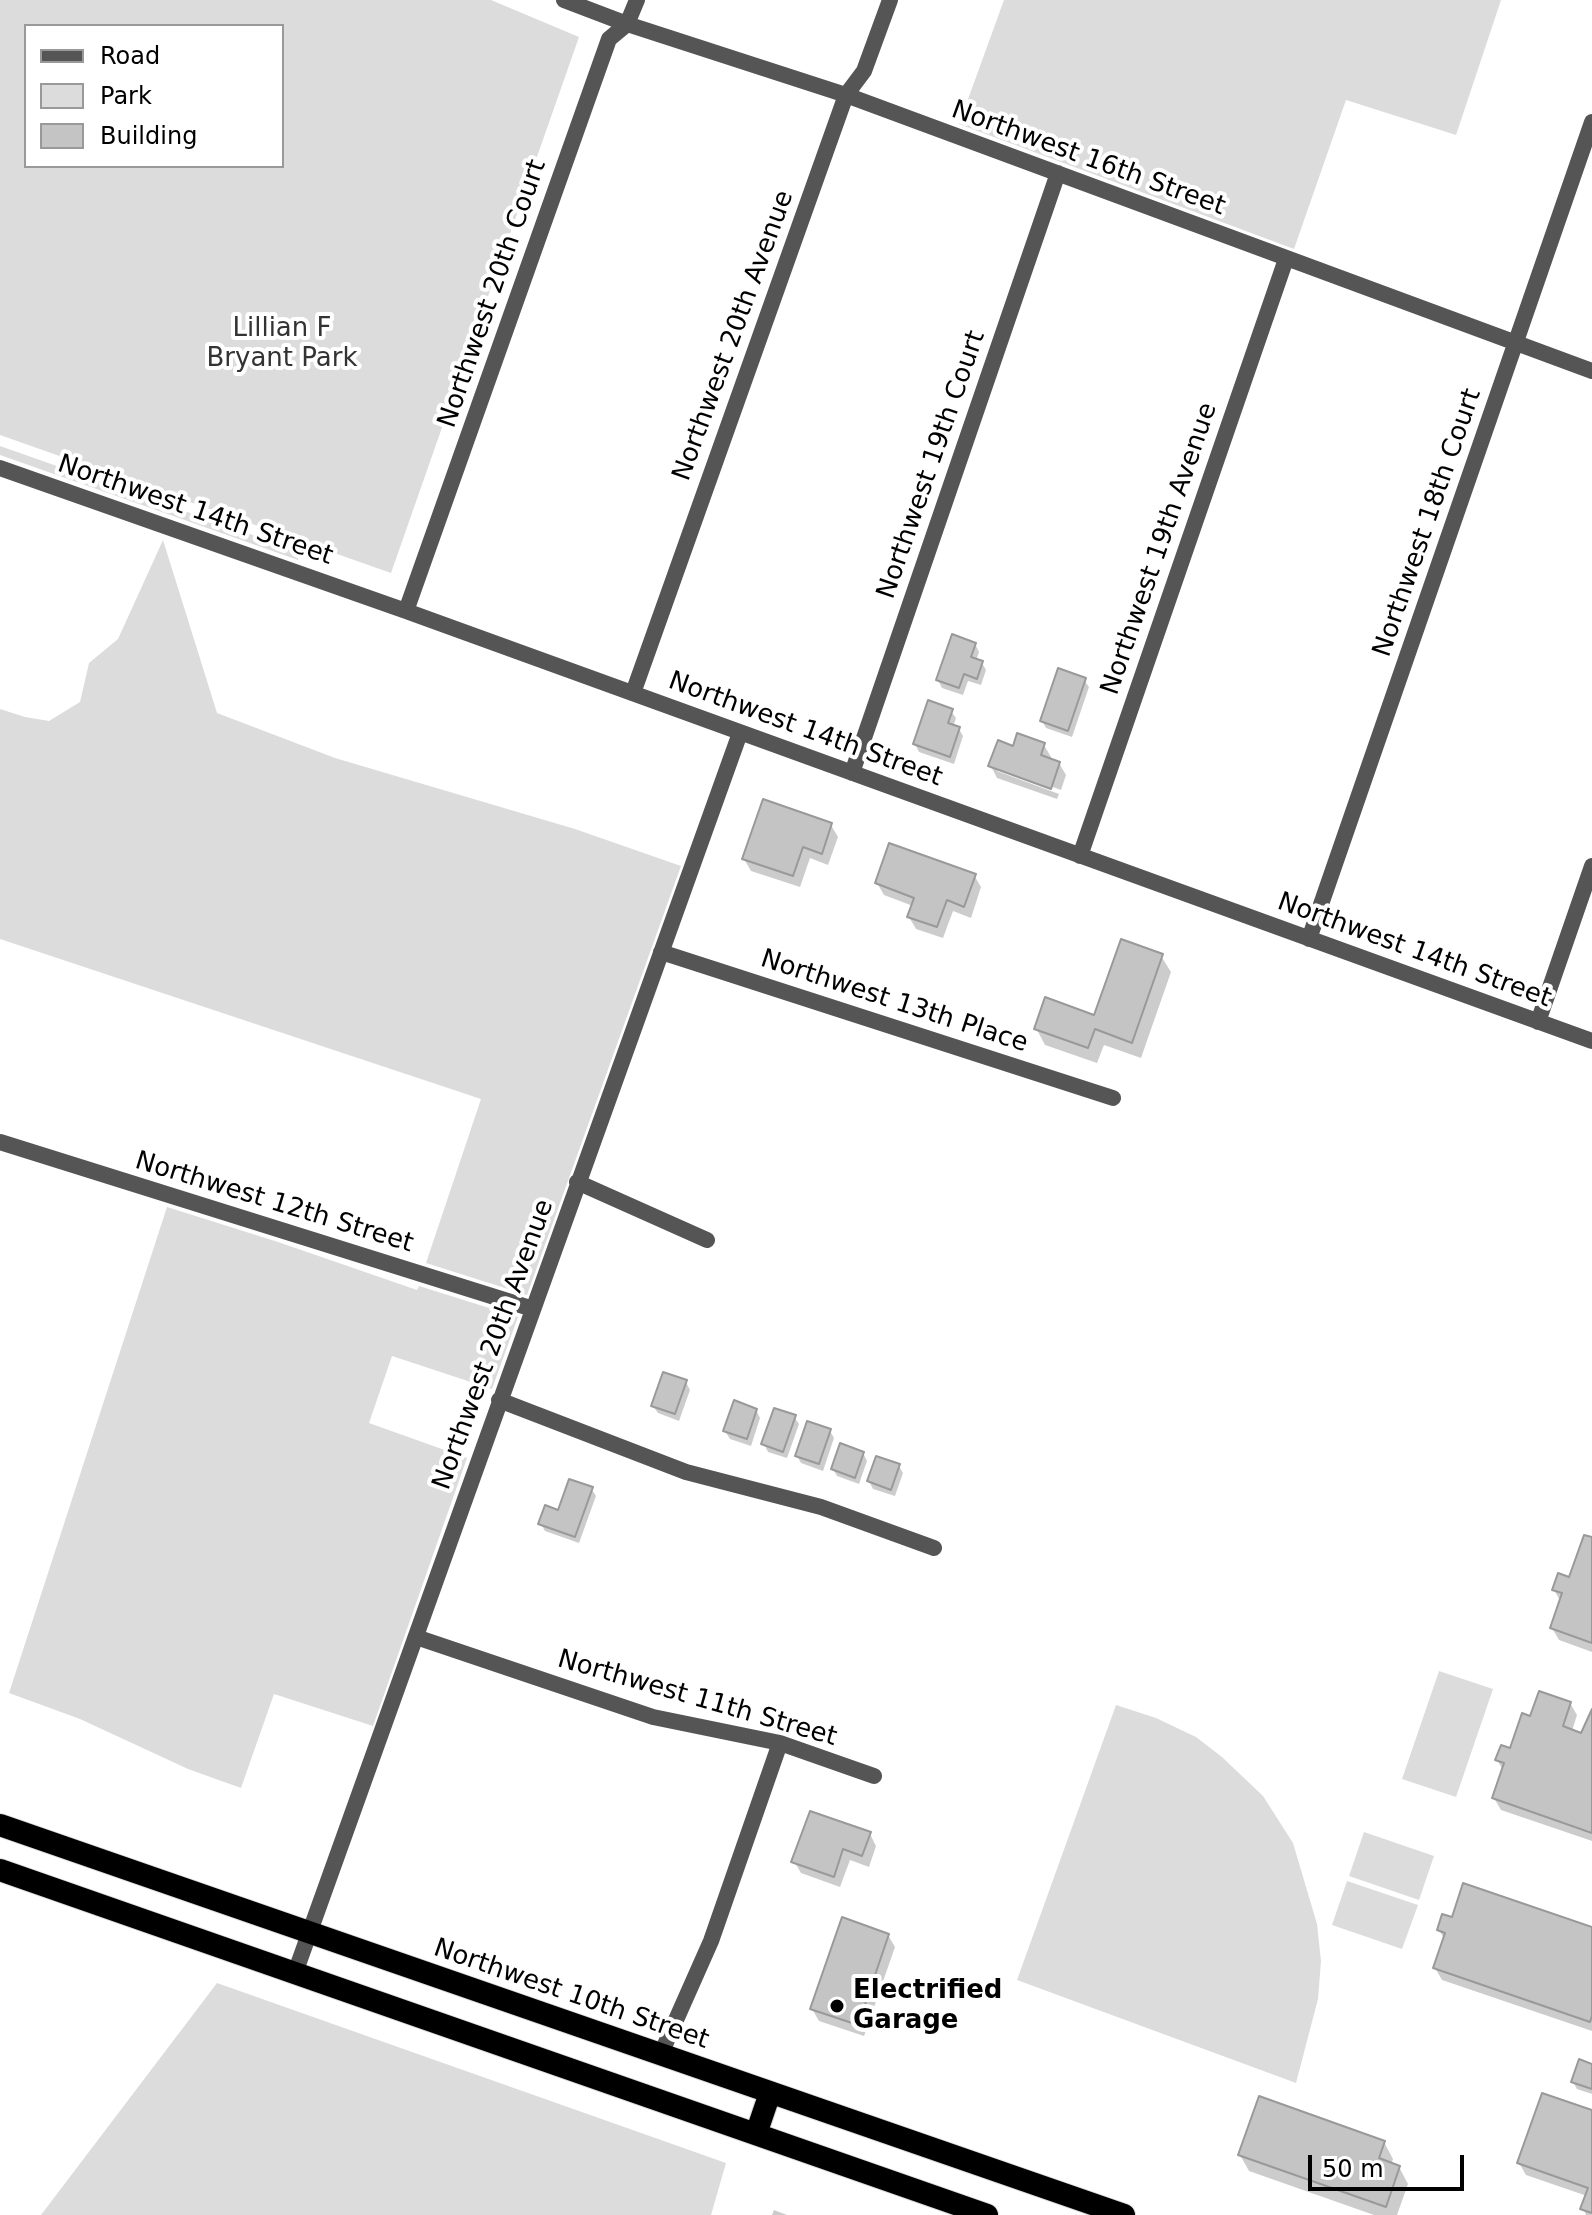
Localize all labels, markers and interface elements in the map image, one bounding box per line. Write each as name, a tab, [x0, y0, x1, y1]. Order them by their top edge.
legend	[24, 24, 284, 168]
text: Road	[100, 42, 160, 70]
text: Park	[100, 82, 152, 110]
street label: Northwest 16th Street	[947, 95, 1229, 223]
text: Building	[100, 122, 197, 150]
street label: Northwest 20th Court	[432, 156, 554, 432]
street label: Northwest 20th Avenue	[667, 187, 801, 485]
park label: Lillian F Bryant Park	[207, 313, 357, 374]
street label: Northwest 19th Court	[871, 327, 993, 603]
street label: Northwest 18th Court	[1367, 385, 1489, 661]
street label: Northwest 19th Avenue	[1095, 399, 1225, 699]
street label: Northwest 14th Street	[53, 449, 337, 573]
street label: Northwest 14th Street	[664, 666, 946, 794]
street label: Northwest 14th Street	[1273, 887, 1555, 1015]
street label: Northwest 13th Place	[756, 944, 1032, 1060]
street label: Northwest 12th Street	[131, 1146, 417, 1260]
street label: Northwest 20th Avenue	[427, 1196, 561, 1494]
street label: Northwest 11th Street	[554, 1644, 840, 1754]
street label: Northwest 10th Street	[429, 1933, 713, 2057]
place label: Electrified Garage	[853, 1975, 1002, 2036]
marker: Electrified Garage	[828, 1997, 846, 2015]
scale bar	[1312, 2139, 1468, 2189]
text: 50 m	[1322, 2155, 1384, 2183]

